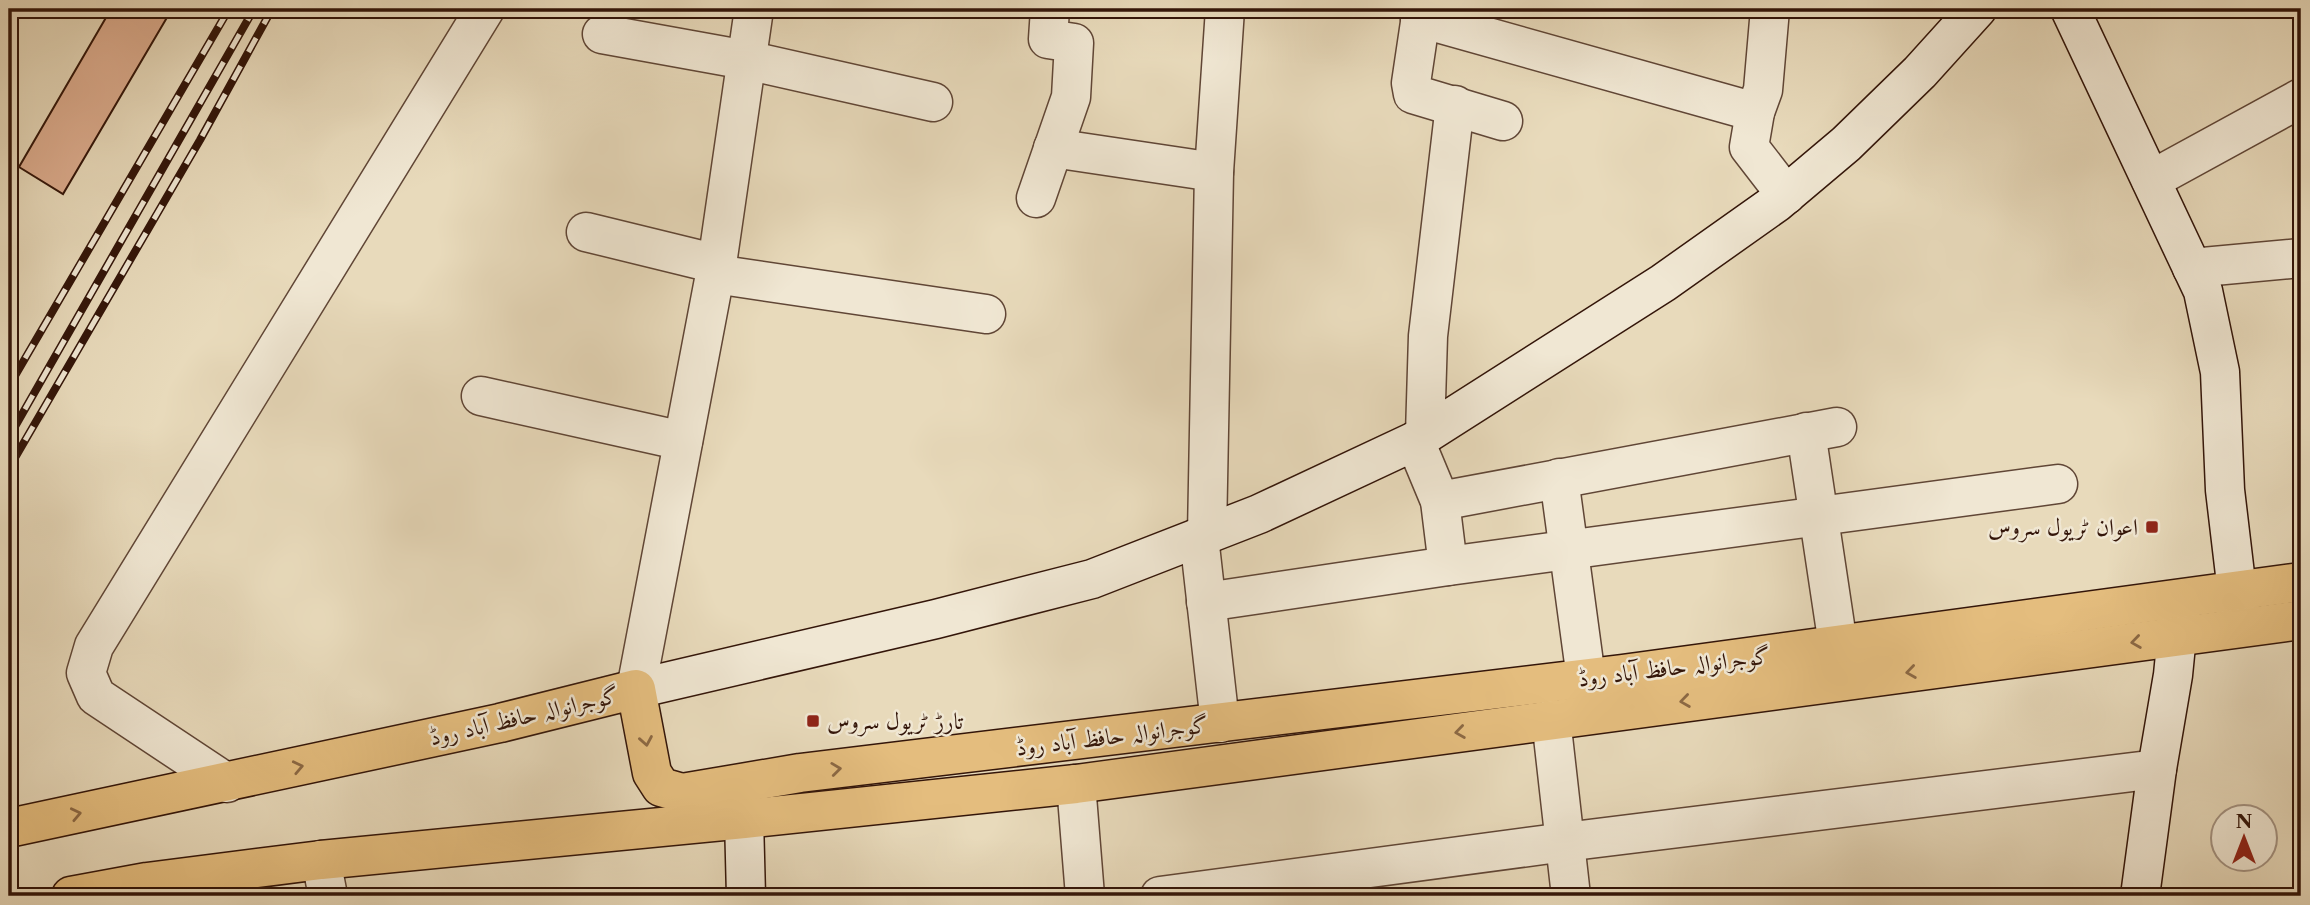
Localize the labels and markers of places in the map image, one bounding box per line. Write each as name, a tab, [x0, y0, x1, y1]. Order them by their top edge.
place label: اعوان ٹریول سروس	[1988, 513, 2138, 543]
marker: اعوان ٹریول سروس	[2144, 519, 2160, 535]
place label: تارڑ ٹریول سروس	[827, 707, 964, 737]
marker: تارڑ ٹریول سروس	[805, 713, 821, 729]

